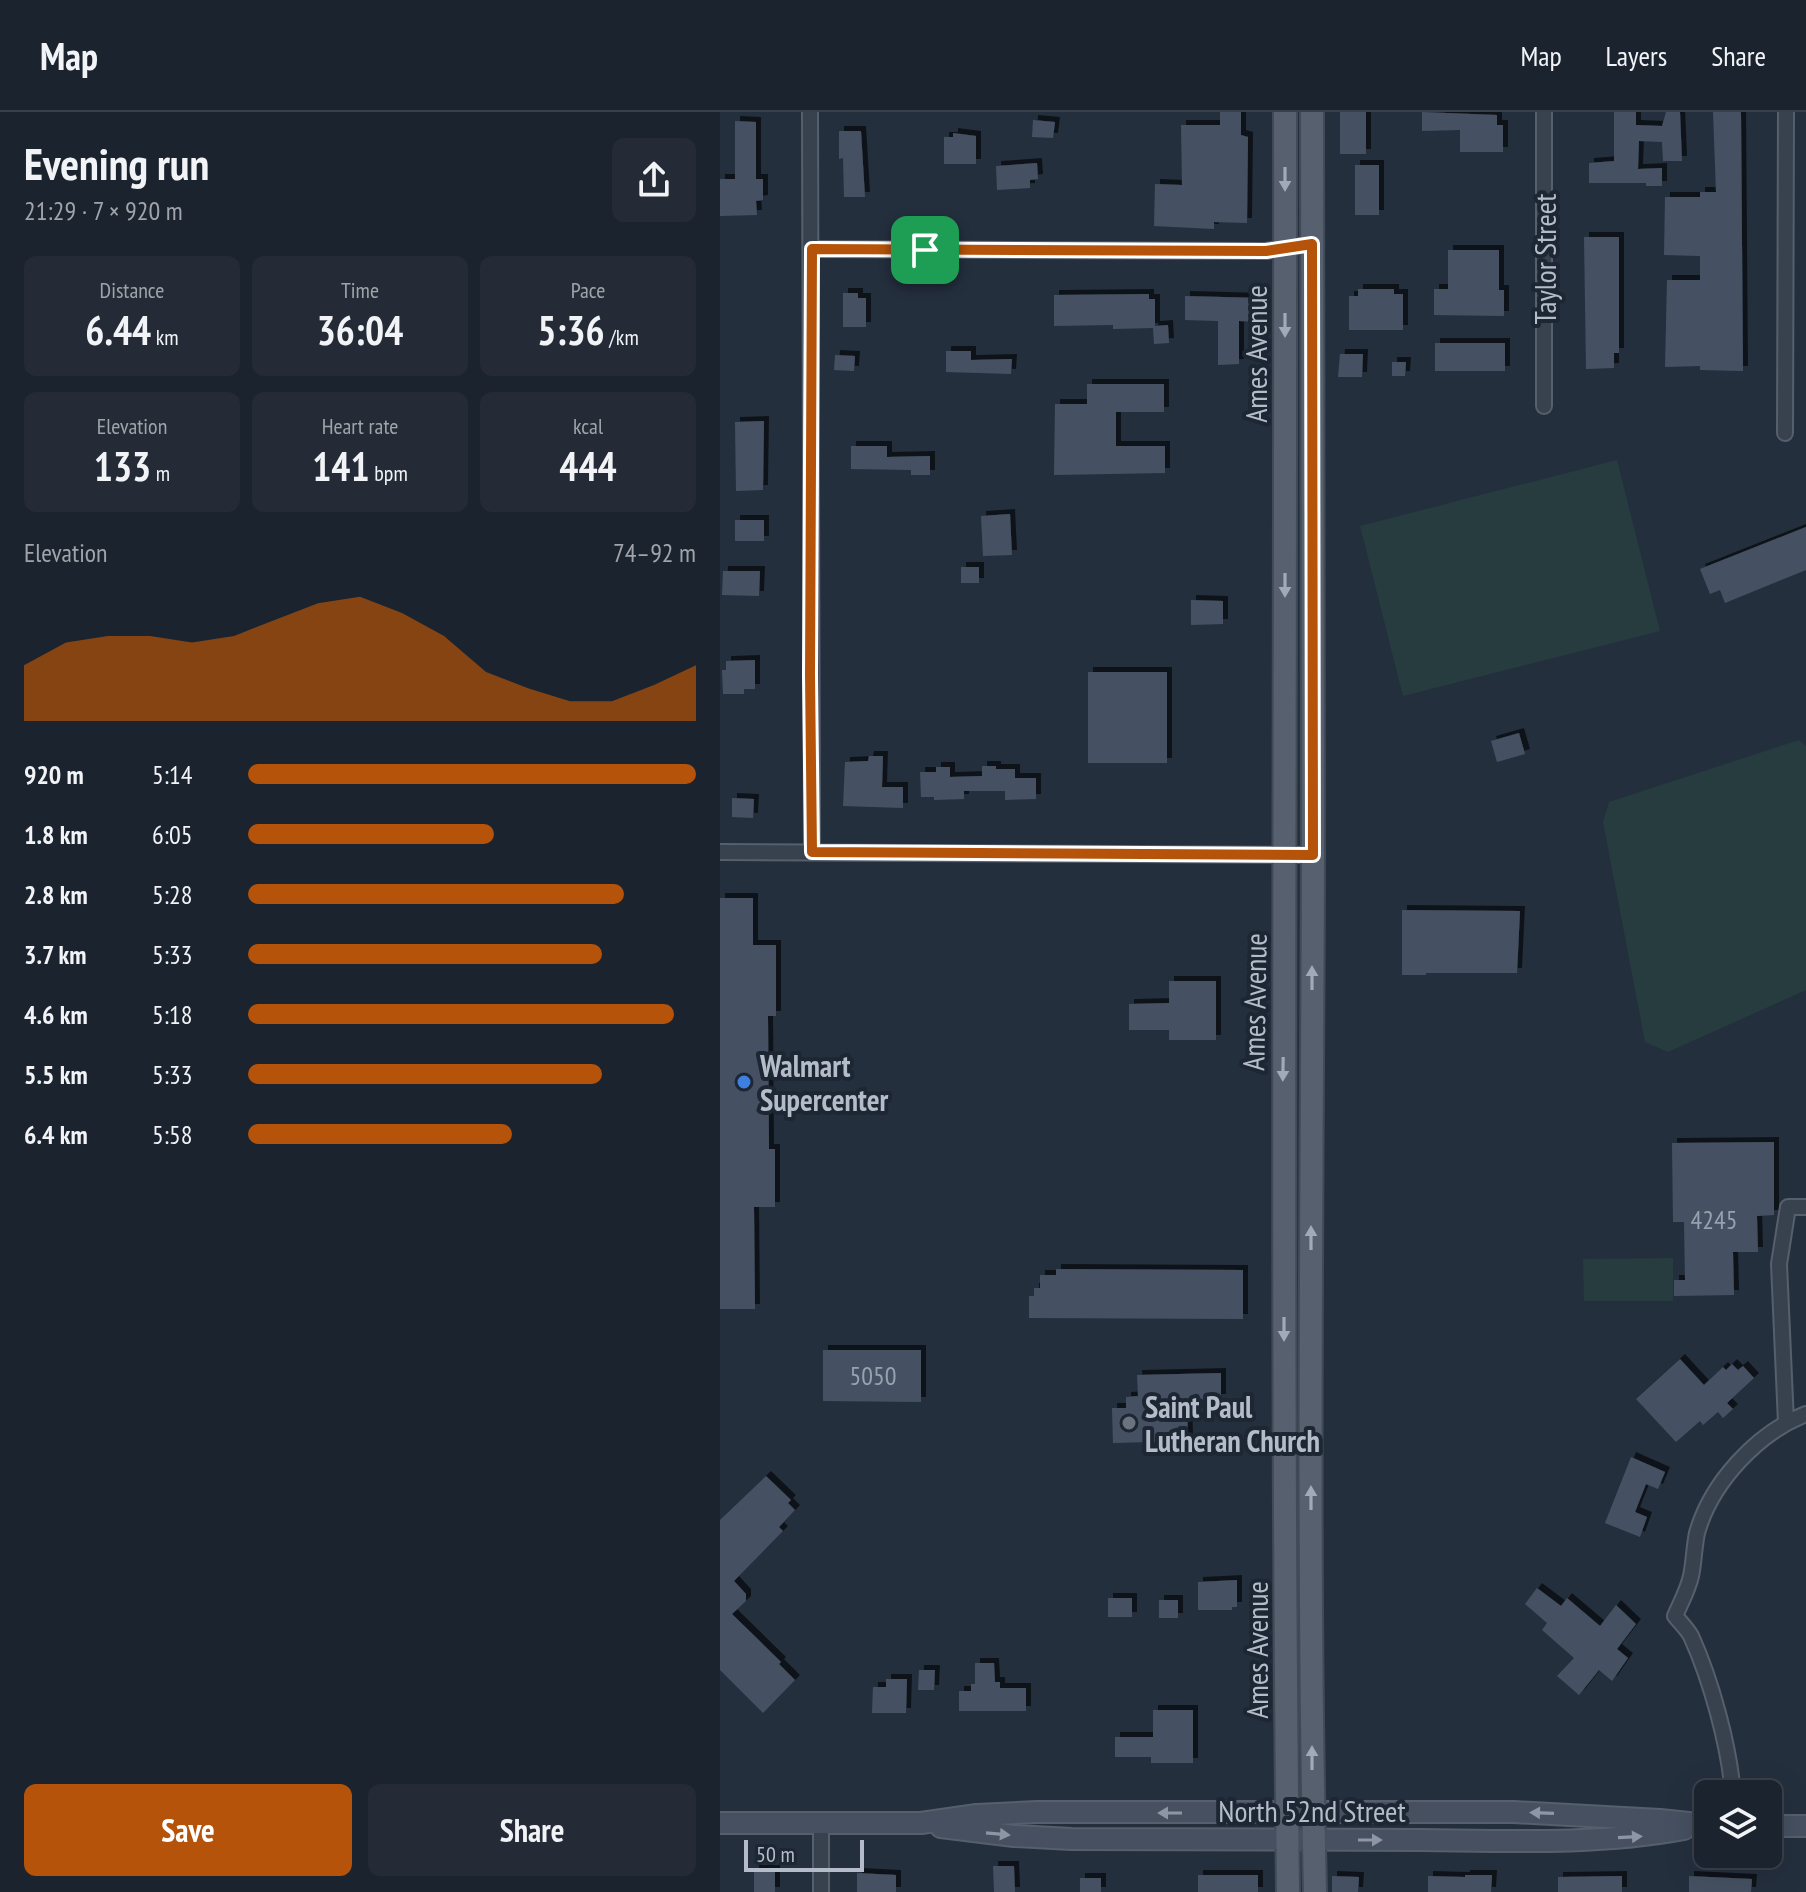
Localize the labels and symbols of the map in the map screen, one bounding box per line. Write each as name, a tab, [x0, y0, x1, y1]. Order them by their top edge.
one-way arrow	[1279, 167, 1291, 192]
street label: Taylor Street	[1525, 193, 1564, 324]
pin	[891, 216, 959, 284]
street label: Ames Avenue	[1236, 285, 1275, 423]
one-way arrow	[1279, 313, 1291, 338]
one-way arrow	[1279, 573, 1291, 598]
street label: Ames Avenue	[1233, 933, 1275, 1071]
one-way arrow	[1306, 965, 1318, 990]
place label: Walmart Supercenter	[759, 1046, 889, 1119]
one-way arrow	[1277, 1057, 1290, 1082]
marker: Walmart Supercenter	[735, 1073, 753, 1091]
house number: 4245	[1691, 1203, 1737, 1236]
one-way arrow	[1305, 1225, 1317, 1250]
one-way arrow	[1278, 1317, 1290, 1342]
house number: 5050	[850, 1359, 896, 1392]
place label: Saint Paul Lutheran Church	[1145, 1387, 1320, 1460]
marker: Saint Paul Lutheran Church	[1120, 1414, 1138, 1432]
one-way arrow	[1305, 1485, 1317, 1510]
street label: Ames Avenue	[1237, 1581, 1276, 1719]
one-way arrow	[1306, 1745, 1318, 1770]
street label: North 52nd Street	[1218, 1791, 1406, 1830]
one-way arrow	[1157, 1807, 1182, 1819]
one-way arrow	[1529, 1807, 1554, 1820]
one-way arrow	[986, 1828, 1011, 1841]
one-way arrow	[1618, 1830, 1643, 1843]
one-way arrow	[1358, 1834, 1383, 1846]
scale bar	[744, 1836, 864, 1872]

